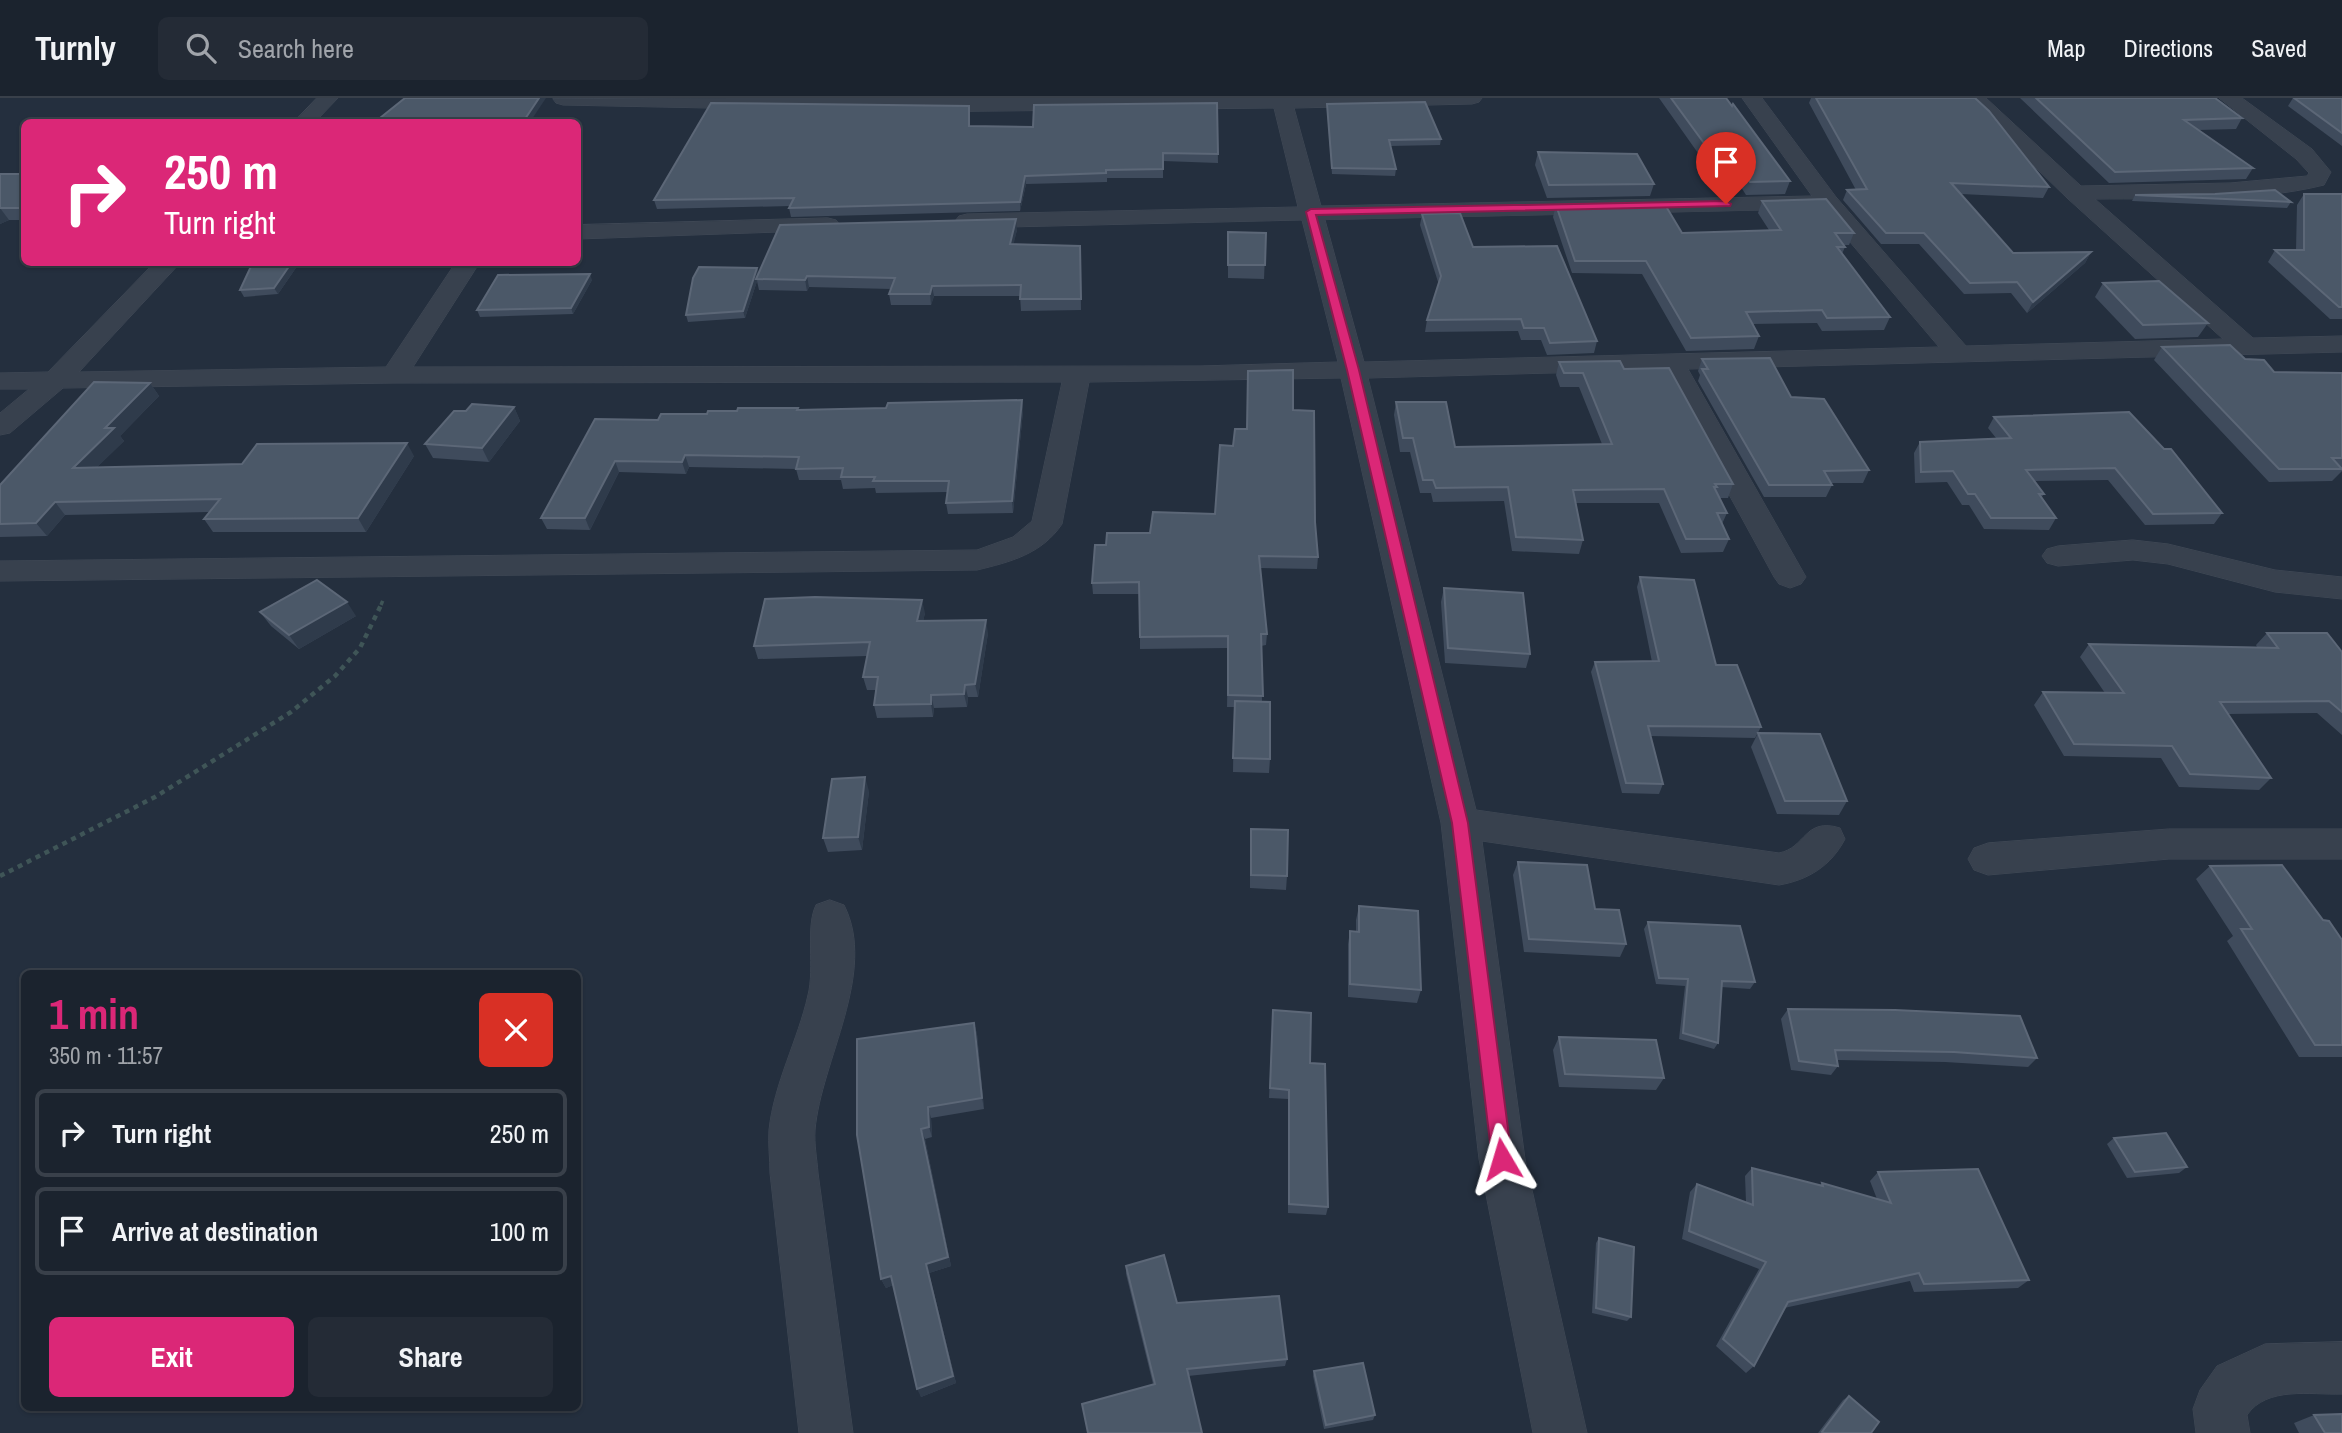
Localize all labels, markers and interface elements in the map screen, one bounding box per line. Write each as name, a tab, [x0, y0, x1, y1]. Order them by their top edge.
search box	[158, 17, 648, 80]
text: Turnly	[35, 26, 116, 70]
icon: search	[182, 29, 220, 67]
text: Search here	[238, 31, 354, 66]
text: Map	[2047, 32, 2085, 64]
text: Directions	[2123, 32, 2213, 64]
text: Saved	[2251, 32, 2307, 64]
pin	[1696, 132, 1756, 204]
text: 250 m	[164, 138, 278, 204]
icon: arrive	[1707, 143, 1745, 181]
icon: right	[49, 147, 140, 238]
text: Turn right	[164, 201, 276, 244]
text: 1 min	[49, 986, 139, 1042]
button: close	[479, 993, 553, 1067]
text: 350 m · 11:57	[49, 1040, 163, 1071]
icon: right	[53, 1114, 91, 1152]
text: Turn right	[112, 1116, 211, 1151]
text: 250 m	[490, 1116, 549, 1151]
position arrow	[1465, 1122, 1539, 1196]
icon: arrive	[53, 1212, 91, 1250]
text: Arrive at destination	[112, 1214, 318, 1249]
text: 100 m	[490, 1214, 549, 1249]
button: Exit	[49, 1317, 294, 1397]
button: Share	[308, 1317, 553, 1397]

